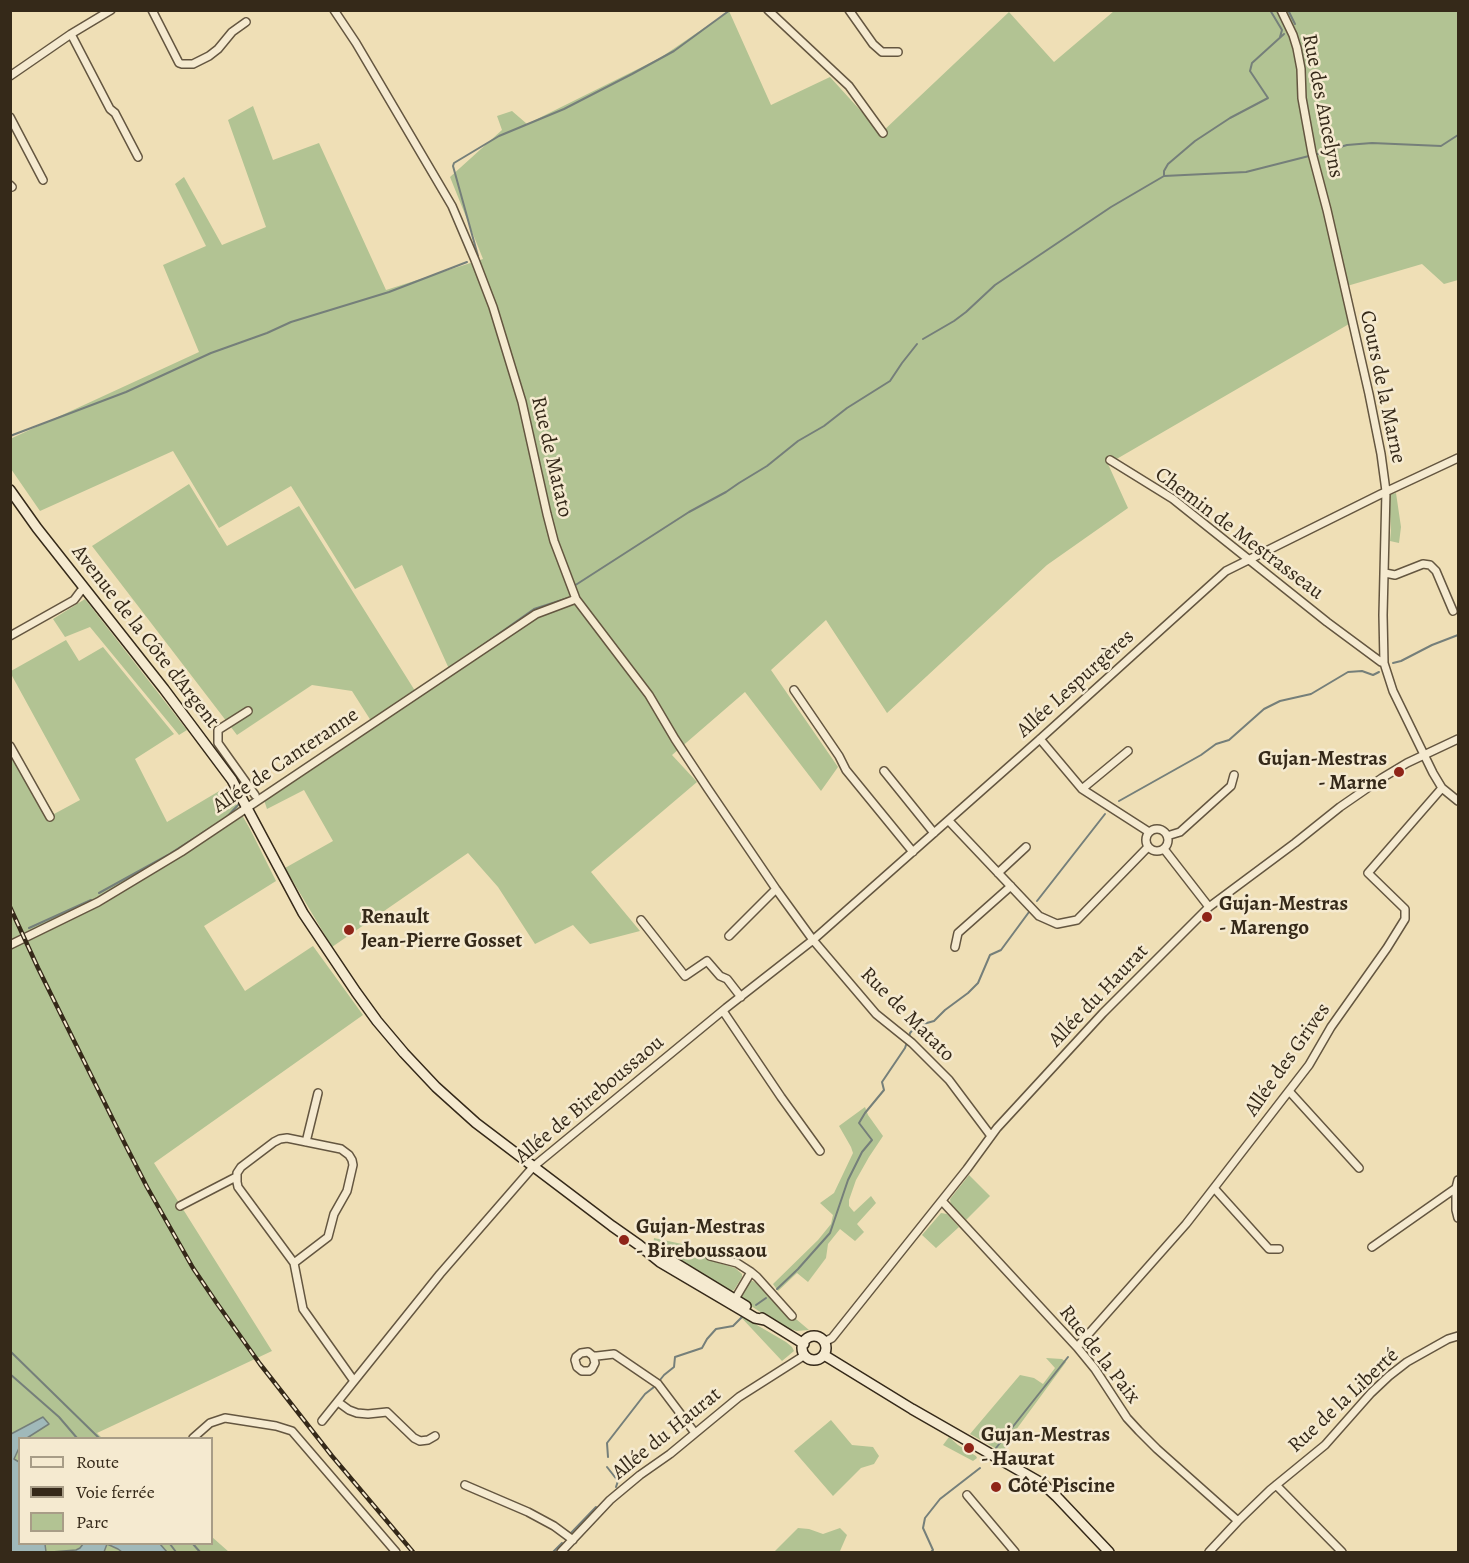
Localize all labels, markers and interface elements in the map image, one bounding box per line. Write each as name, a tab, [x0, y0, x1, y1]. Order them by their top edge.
street label: Rue des Ancelyns	[1296, 32, 1348, 180]
street label: Cours de la Marne	[1354, 308, 1410, 466]
street label: Rue de Matato	[525, 394, 577, 520]
street label: Chemin de Mestrasseau	[1150, 462, 1328, 606]
street label: Avenue de la Côte d'Argent	[66, 540, 224, 734]
street label: Allée Lespurgères	[1012, 625, 1140, 743]
street label: Allée de Canteranne	[208, 703, 364, 819]
place label: Gujan-Mestras - Marne	[1258, 747, 1387, 797]
marker: Gujan-Mestras - Marne	[1392, 765, 1406, 779]
place label: Gujan-Mestras - Marengo	[1219, 892, 1348, 942]
place label: Renault Jean-Pierre Gosset	[361, 905, 522, 955]
marker: Gujan-Mestras - Marengo	[1200, 910, 1214, 924]
marker: Renault Jean-Pierre Gosset	[342, 923, 356, 937]
street label: Allée du Haurat	[1044, 939, 1154, 1053]
street label: Rue de Matato	[854, 962, 960, 1068]
street label: Allée des Grives	[1240, 998, 1336, 1122]
street label: Allée de Bireboussaou	[511, 1030, 669, 1170]
place label: Gujan-Mestras - Bireboussaou	[636, 1215, 767, 1265]
marker: Gujan-Mestras - Bireboussaou	[617, 1233, 631, 1247]
street label: Rue de la Paix	[1053, 1301, 1145, 1409]
street label: Rue de la Liberté	[1283, 1343, 1405, 1459]
street label: Allée du Haurat	[607, 1382, 727, 1486]
place label: Gujan-Mestras - Haurat	[981, 1423, 1110, 1473]
legend	[18, 1437, 213, 1545]
marker: Gujan-Mestras - Haurat	[962, 1441, 976, 1455]
text: Route	[76, 1450, 119, 1474]
place label: Côté Piscine	[1008, 1474, 1115, 1500]
text: Voie ferrée	[76, 1480, 155, 1504]
marker: Côté Piscine	[989, 1480, 1003, 1494]
text: Parc	[76, 1510, 108, 1534]

